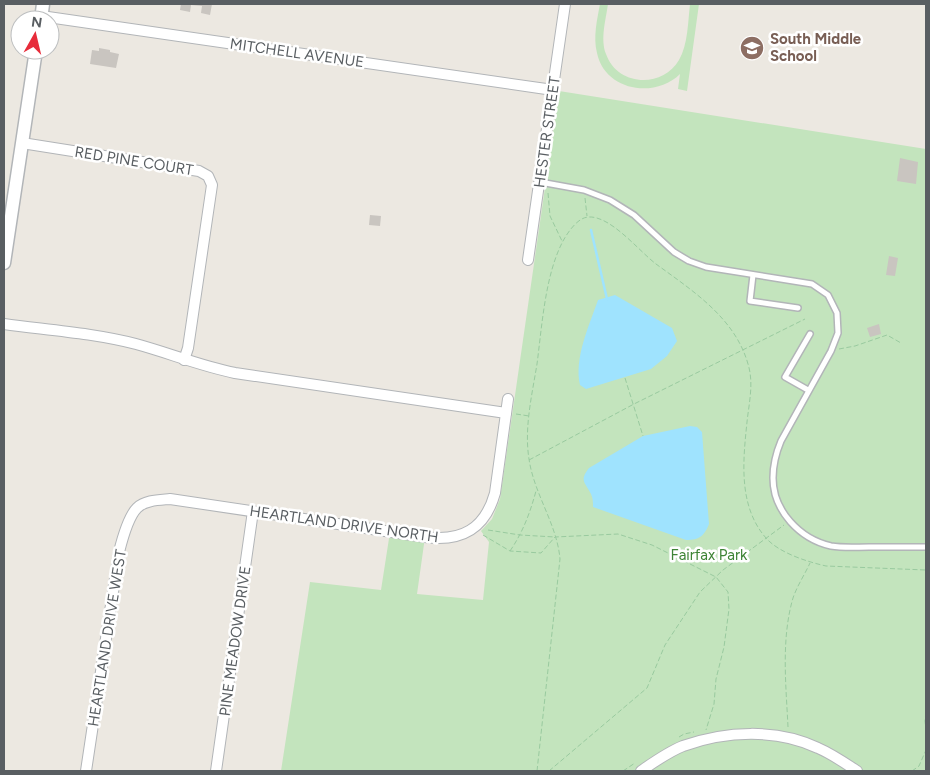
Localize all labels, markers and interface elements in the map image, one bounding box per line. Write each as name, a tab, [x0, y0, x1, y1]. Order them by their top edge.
north arrow	[10, 10, 60, 60]
text: N	[30, 13, 43, 32]
place label: South Middle School	[770, 30, 862, 65]
street label: MITCHELL AVENUE	[229, 35, 365, 71]
school or university icon: South Middle School	[739, 35, 765, 61]
street label: HESTER STREET	[530, 74, 564, 189]
street label: RED PINE COURT	[73, 143, 195, 179]
street label: HEARTLAND DRIVE NORTH	[248, 502, 440, 546]
park label: Fairfax Park	[671, 546, 748, 564]
street label: HEARTLAND DRIVE WEST	[84, 547, 130, 728]
street label: PINE MEADOW DRIVE	[216, 565, 254, 717]

